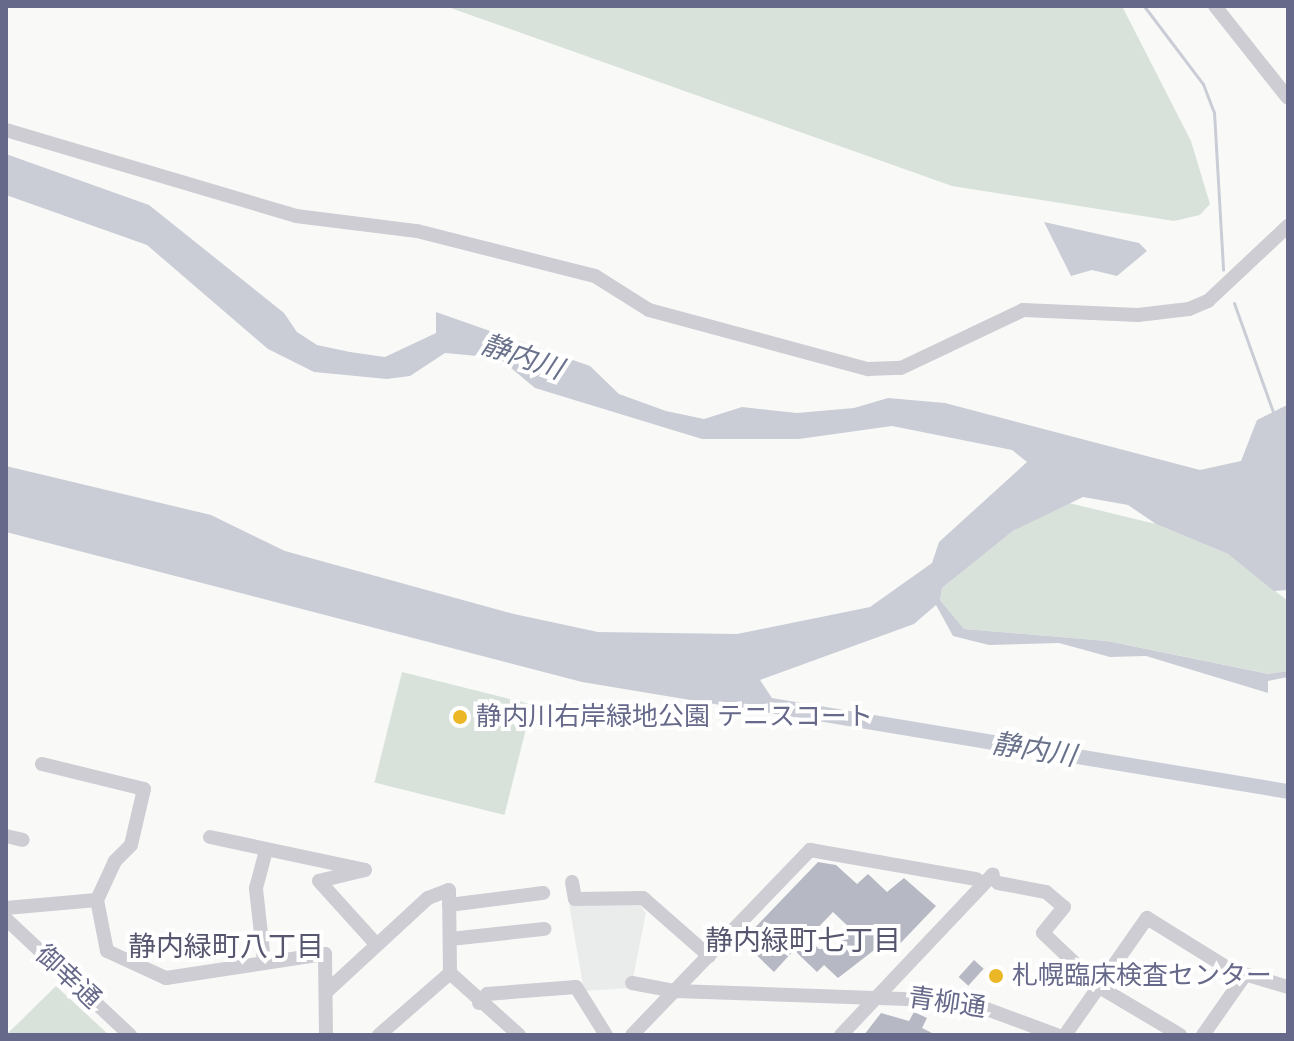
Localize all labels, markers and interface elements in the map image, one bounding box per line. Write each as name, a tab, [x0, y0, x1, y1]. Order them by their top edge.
water label: 静内川	[477, 327, 567, 387]
place label: 静内川右岸緑地公園 テニスコート	[476, 701, 873, 733]
marker: 静内川右岸緑地公園 テニスコート	[451, 708, 469, 726]
water label: 静内川	[990, 727, 1078, 773]
district label: 静内緑町七丁目	[705, 924, 901, 958]
district label: 静内緑町八丁目	[128, 930, 324, 964]
street label: 御幸通	[29, 939, 107, 1015]
place label: 札幌臨床検査センター	[1012, 960, 1272, 992]
marker: 札幌臨床検査センター	[987, 967, 1005, 985]
street label: 青柳通	[906, 982, 988, 1024]

